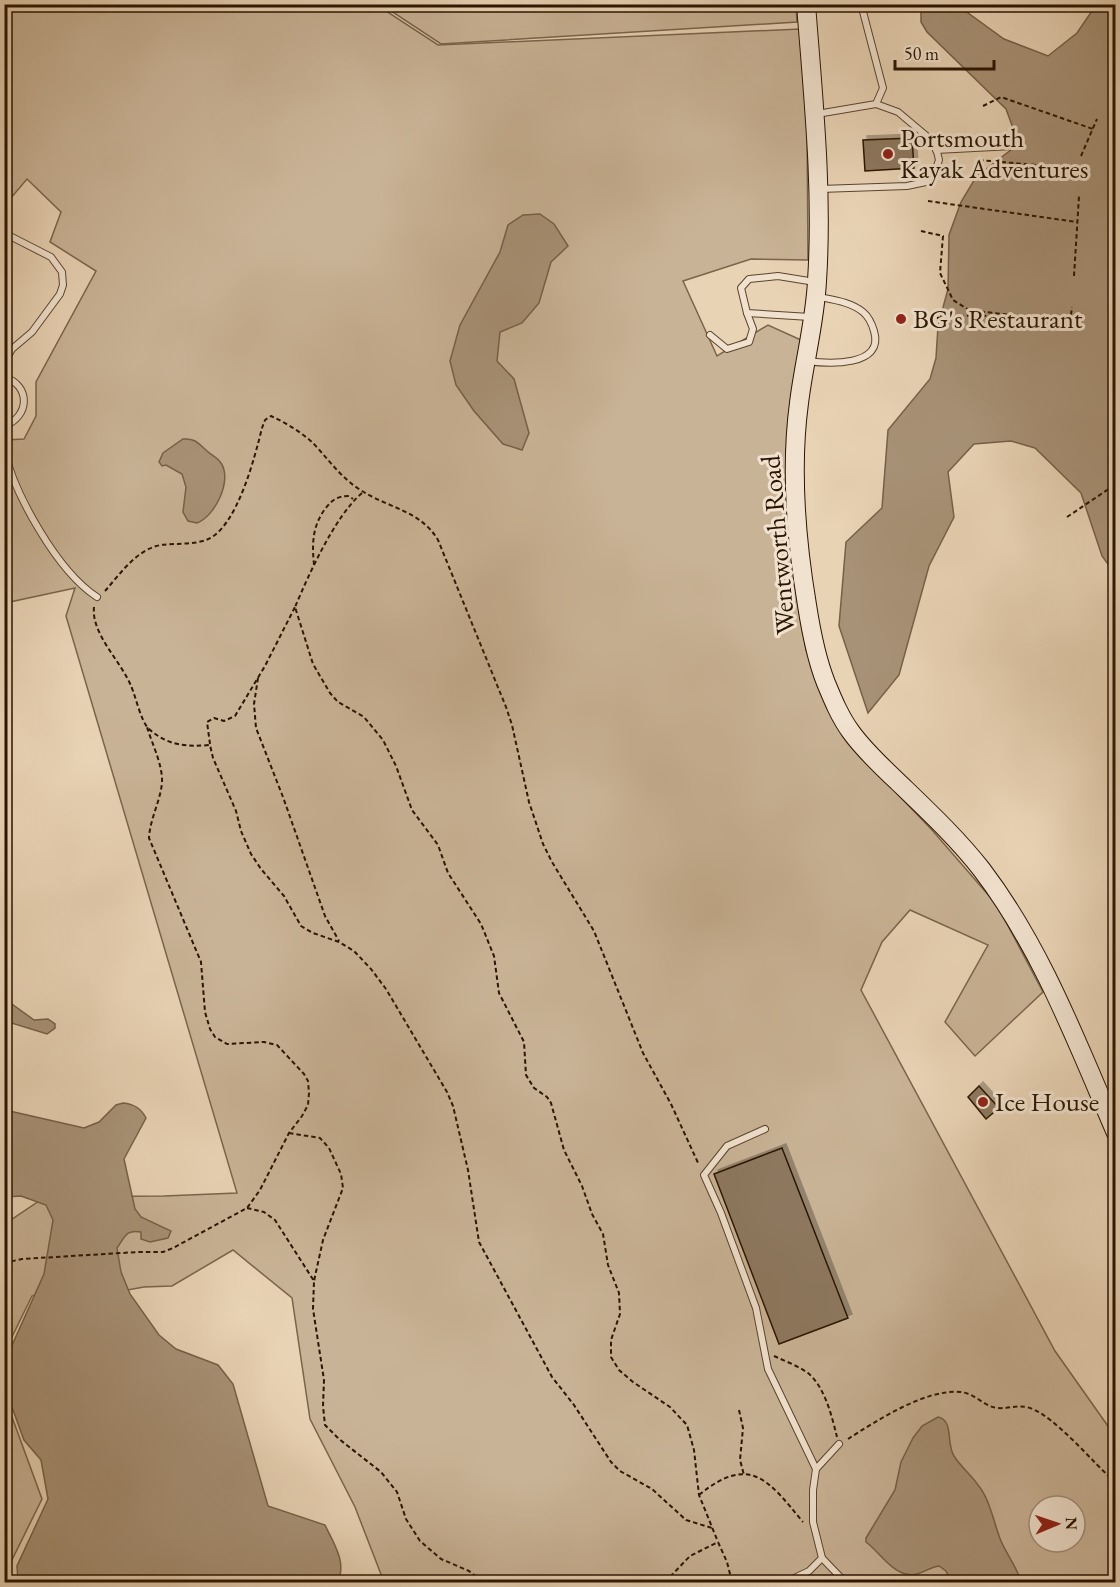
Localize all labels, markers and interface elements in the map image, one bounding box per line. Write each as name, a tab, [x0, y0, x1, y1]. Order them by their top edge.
scale bar	[895, 33, 994, 71]
text: 50 m	[904, 42, 939, 65]
place label: Portsmouth Kayak Adventures	[900, 120, 1088, 186]
marker: Portsmouth Kayak Adventures	[881, 147, 895, 161]
place label: BG's Restaurant	[913, 301, 1083, 336]
marker: BG's Restaurant	[894, 312, 908, 326]
street label: Wentworth Road	[752, 454, 803, 636]
place label: Ice House	[995, 1084, 1099, 1119]
marker: Ice House	[976, 1095, 990, 1109]
north arrow	[1027, 1494, 1087, 1554]
text: N	[1061, 1517, 1082, 1530]

